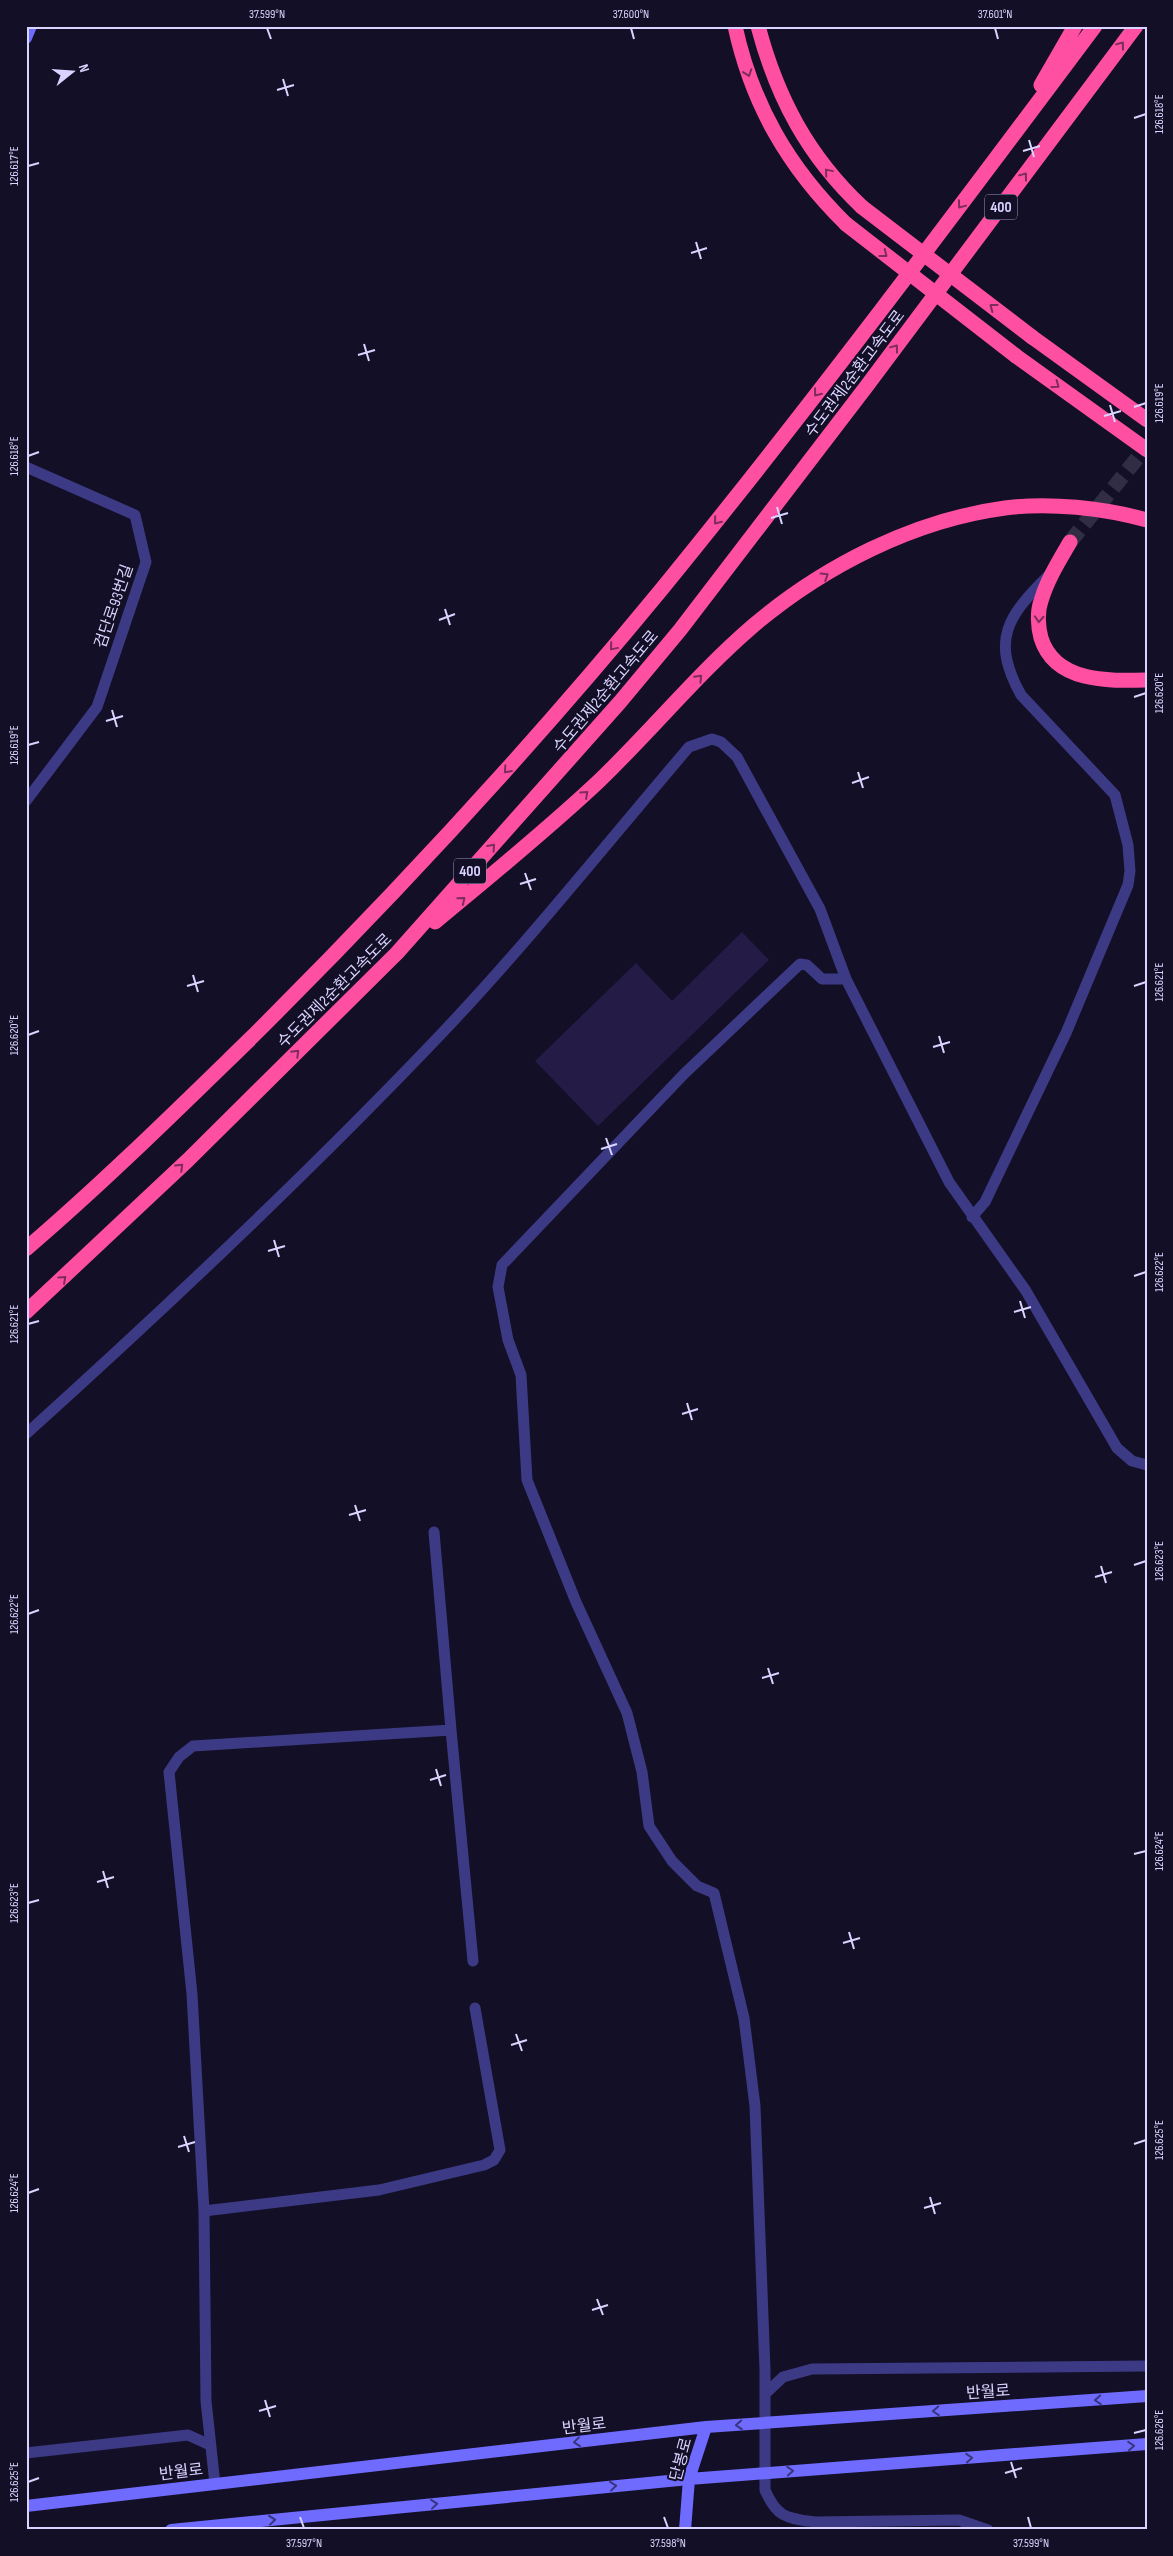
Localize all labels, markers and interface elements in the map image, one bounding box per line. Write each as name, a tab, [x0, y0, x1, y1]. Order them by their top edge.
text: 37.599°N	[249, 7, 285, 22]
text: 37.600°N	[613, 7, 649, 22]
text: 37.601°N	[978, 7, 1012, 22]
one-way arrow	[1115, 41, 1124, 51]
north arrow	[48, 48, 98, 98]
text: N	[75, 62, 93, 74]
one-way arrow	[742, 69, 752, 77]
text: 126.618°E	[1152, 94, 1167, 134]
text: 126.617°E	[7, 146, 22, 186]
one-way arrow	[826, 169, 834, 178]
one-way arrow	[1018, 172, 1027, 182]
road number: 400	[985, 194, 1017, 220]
one-way arrow	[958, 199, 966, 208]
one-way arrow	[878, 249, 887, 257]
one-way arrow	[990, 305, 999, 313]
street label: 수도권제2순환고속도로	[801, 307, 909, 441]
one-way arrow	[889, 344, 898, 354]
one-way arrow	[1050, 379, 1059, 387]
text: 126.619°E	[1152, 383, 1167, 423]
one-way arrow	[814, 388, 823, 397]
text: 126.618°E	[7, 436, 22, 476]
one-way arrow	[714, 515, 722, 524]
street label: 검단로93번길	[91, 562, 138, 651]
one-way arrow	[819, 573, 828, 582]
one-way arrow	[1033, 615, 1044, 623]
street label: 수도권제2순환고속도로	[549, 627, 663, 757]
one-way arrow	[610, 641, 619, 650]
text: 126.620°E	[1152, 673, 1167, 713]
one-way arrow	[693, 675, 702, 684]
text: 126.619°E	[7, 725, 22, 765]
one-way arrow	[504, 764, 513, 773]
one-way arrow	[579, 790, 588, 799]
one-way arrow	[486, 843, 495, 852]
road number: 400	[454, 858, 486, 884]
one-way arrow	[456, 896, 465, 905]
street label: 수도권제2순환고속도로	[274, 930, 396, 1052]
text: 126.621°E	[1152, 963, 1167, 1001]
text: 126.620°E	[7, 1015, 22, 1055]
one-way arrow	[290, 1050, 299, 1059]
one-way arrow	[175, 1164, 184, 1173]
text: 126.622°E	[1152, 1252, 1167, 1292]
one-way arrow	[57, 1276, 66, 1285]
text: 126.621°E	[7, 1305, 22, 1343]
text: 126.623°E	[1152, 1541, 1167, 1581]
text: 126.622°E	[7, 1594, 22, 1634]
text: 126.624°E	[1152, 1831, 1167, 1871]
text: 126.623°E	[7, 1883, 22, 1923]
text: 126.625°E	[1152, 2120, 1167, 2160]
text: 126.624°E	[7, 2173, 22, 2213]
street label: 반월로	[965, 2381, 1011, 2404]
one-way arrow	[1094, 2394, 1102, 2405]
one-way arrow	[932, 2406, 940, 2417]
text: 126.626°E	[1152, 2410, 1167, 2450]
street label: 반월로	[561, 2414, 608, 2439]
one-way arrow	[735, 2419, 743, 2430]
street label: 단봉로	[667, 2435, 696, 2483]
one-way arrow	[573, 2436, 581, 2447]
one-way arrow	[1128, 2440, 1136, 2451]
one-way arrow	[966, 2452, 974, 2463]
street label: 반월로	[158, 2460, 205, 2485]
text: 126.625°E	[7, 2462, 22, 2502]
one-way arrow	[786, 2466, 794, 2477]
one-way arrow	[609, 2481, 617, 2492]
one-way arrow	[430, 2499, 438, 2510]
one-way arrow	[268, 2515, 276, 2526]
text: 37.597°N	[286, 2536, 322, 2551]
text: 37.598°N	[650, 2536, 686, 2551]
text: 37.599°N	[1013, 2536, 1049, 2551]

